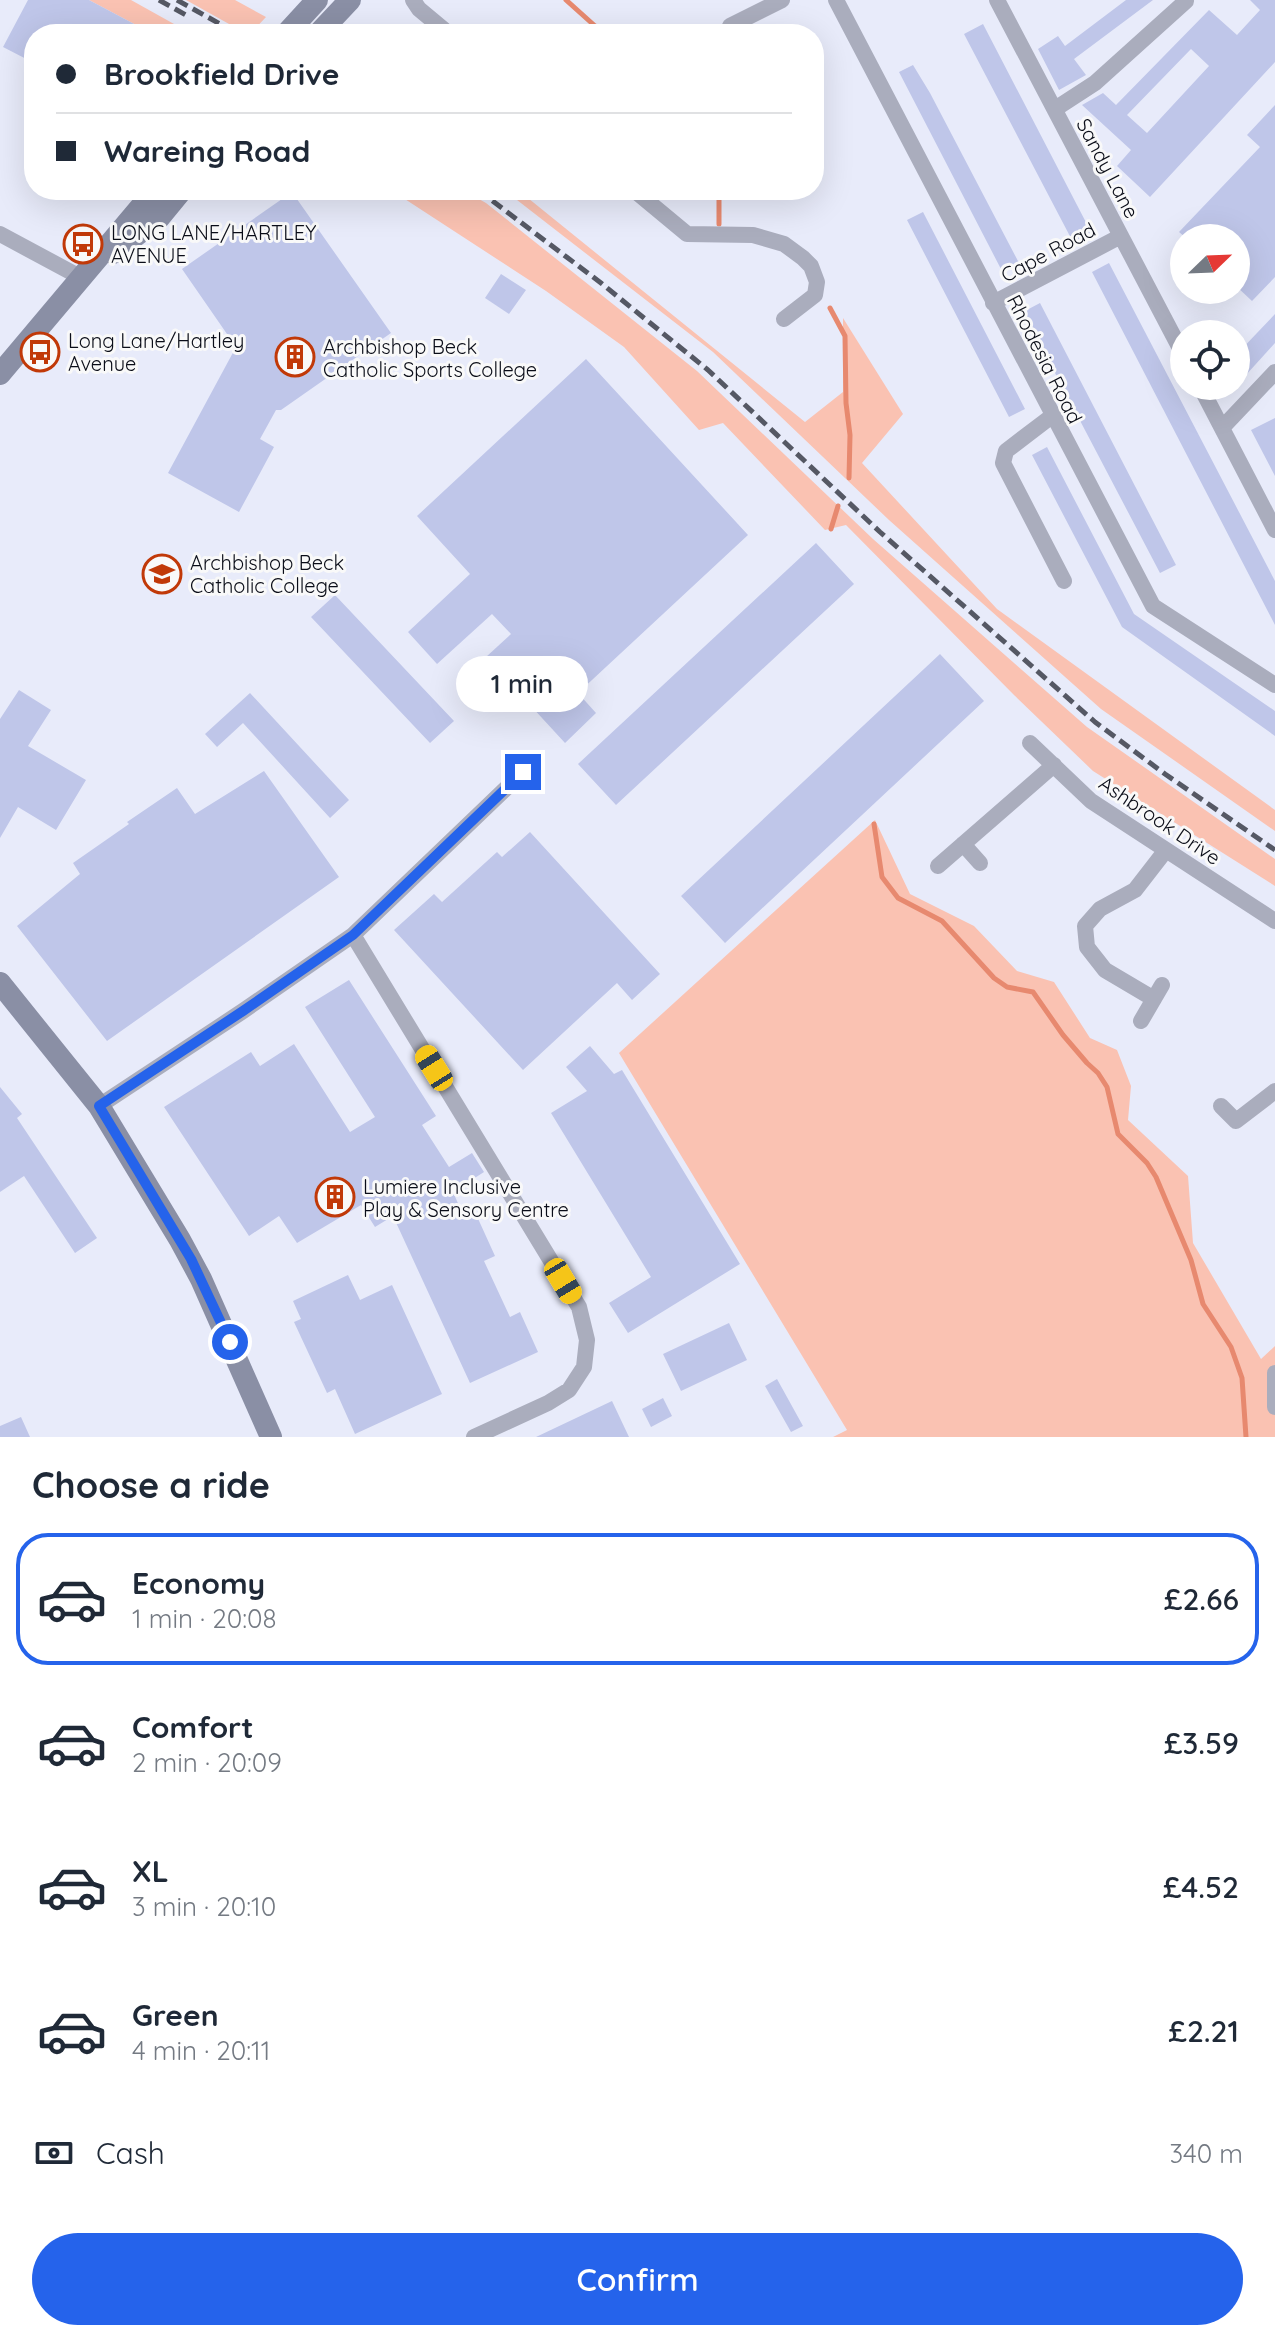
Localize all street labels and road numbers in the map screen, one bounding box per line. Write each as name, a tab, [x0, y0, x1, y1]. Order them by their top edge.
street label: Sandy Lane	[1071, 114, 1145, 222]
street label: Cape Road	[996, 217, 1100, 287]
street label: Rhodesia Road	[1002, 290, 1088, 428]
street label: Ashbrook Drive	[1094, 770, 1226, 870]

